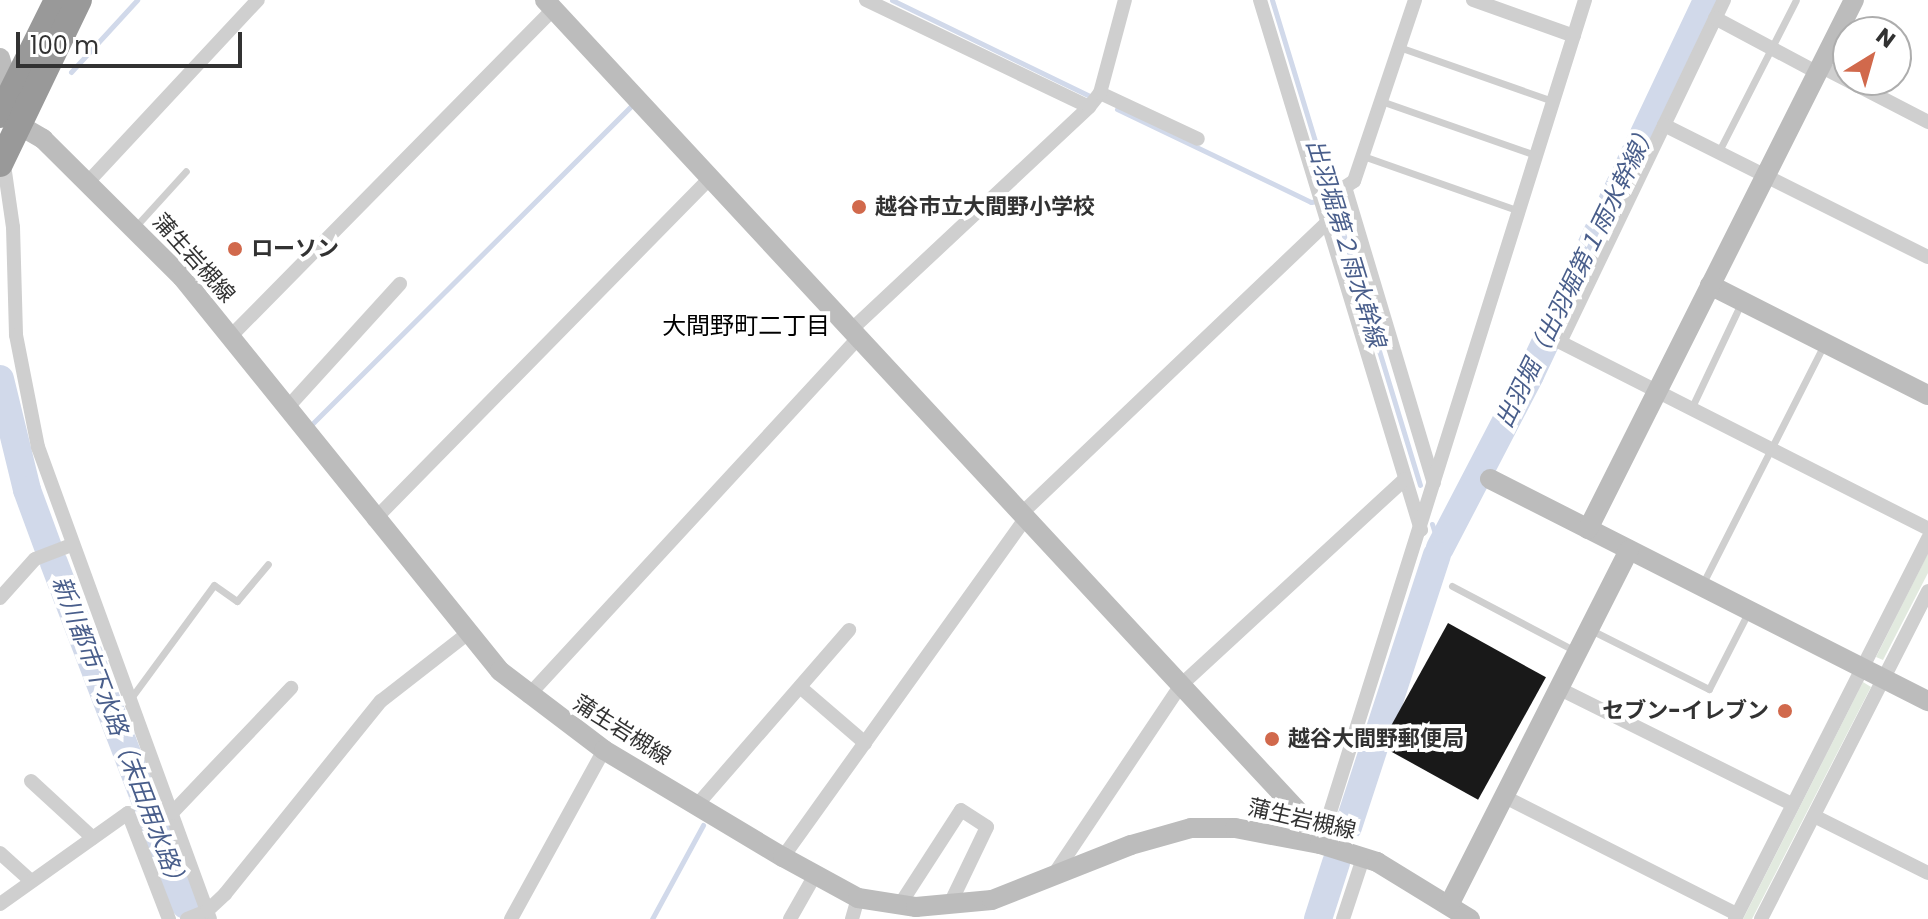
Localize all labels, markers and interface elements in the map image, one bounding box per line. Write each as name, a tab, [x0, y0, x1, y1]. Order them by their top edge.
scale bar	[20, 16, 246, 66]
north arrow	[1832, 16, 1912, 96]
text: N	[1870, 21, 1901, 55]
text: 100 m	[30, 29, 99, 62]
water label: 出羽堀（出羽堀第１雨水幹線）	[1489, 118, 1663, 432]
water label: 出羽堀第２雨水幹線	[1301, 136, 1391, 350]
place label: 越谷市立大間野小学校	[875, 194, 1095, 220]
marker: 越谷市立大間野小学校	[850, 198, 868, 216]
street label: 蒲生岩槻線	[147, 208, 241, 308]
place label: ローソン	[251, 236, 339, 262]
marker: ローソン	[226, 240, 244, 258]
district label: 大間野町二丁目	[662, 312, 830, 340]
water label: 新川都市下水路（末田用水路）	[46, 572, 194, 896]
street label: 蒲生岩槻線	[568, 690, 676, 770]
place label: セブン-イレブン	[1602, 698, 1769, 724]
marker: セブン-イレブン	[1776, 702, 1794, 720]
place label: 越谷大間野郵便局	[1288, 726, 1464, 752]
marker: 越谷大間野郵便局	[1263, 730, 1281, 748]
street label: 蒲生岩槻線	[1245, 794, 1359, 844]

